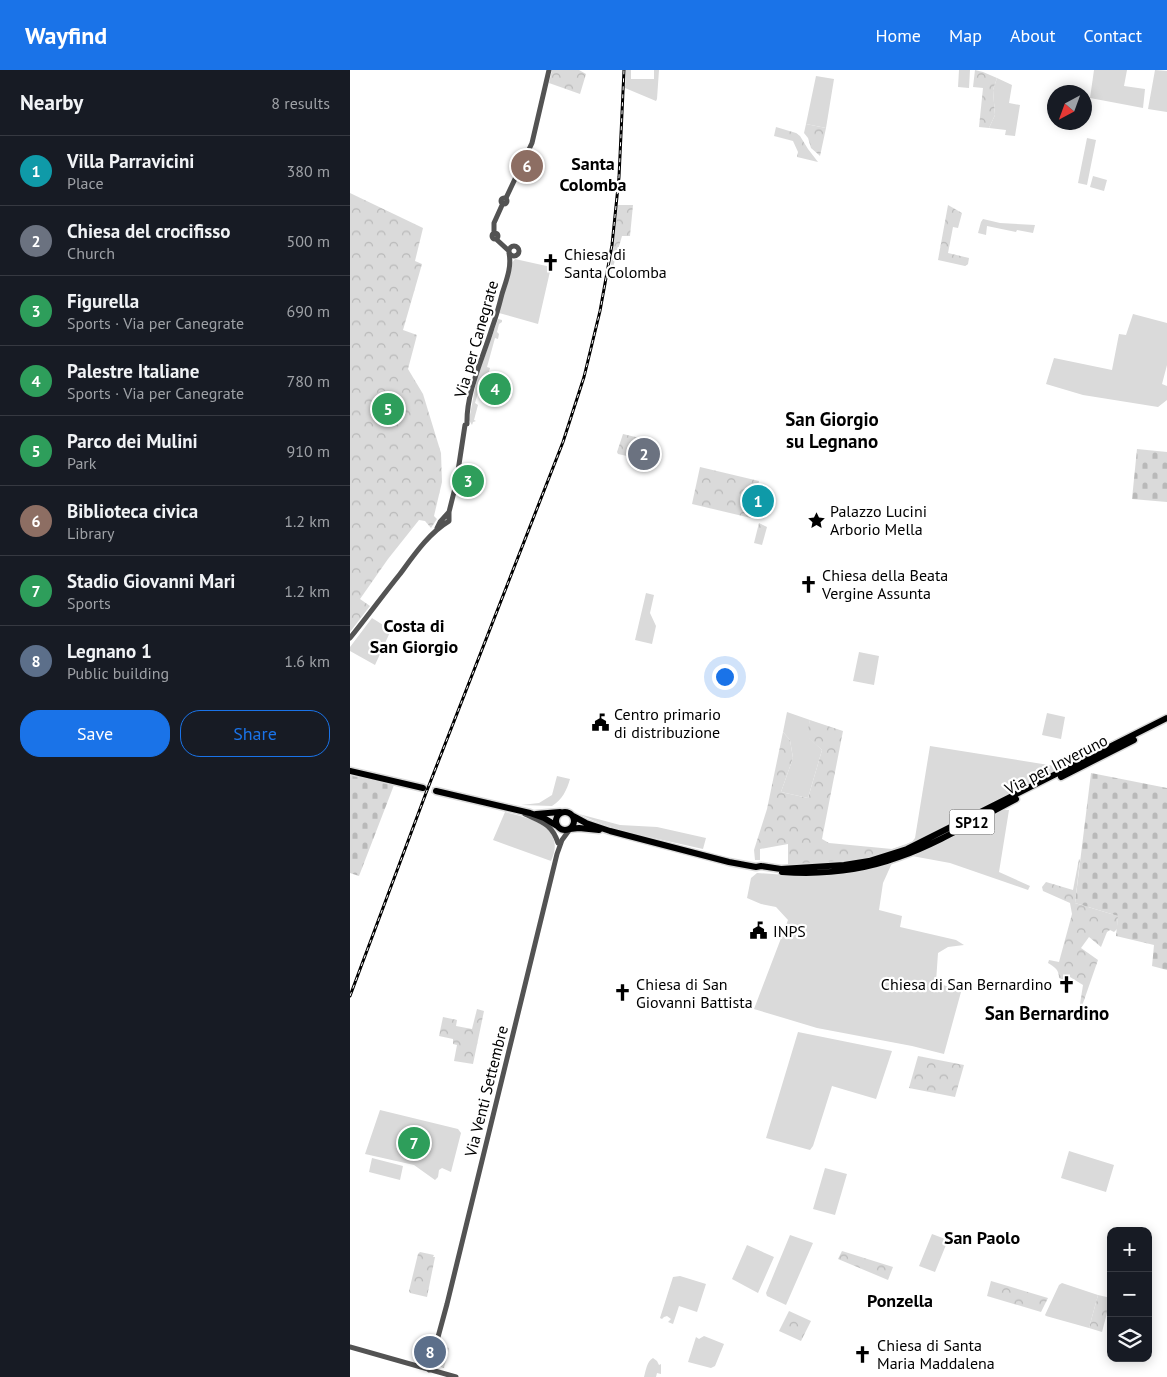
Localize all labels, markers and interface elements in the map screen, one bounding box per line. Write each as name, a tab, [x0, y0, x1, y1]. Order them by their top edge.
text: Wayfind	[25, 20, 107, 51]
text: Home	[875, 24, 921, 47]
text: Map	[949, 24, 982, 47]
text: About	[1010, 24, 1056, 47]
text: Contact	[1084, 24, 1142, 47]
north arrow	[1047, 85, 1092, 130]
text: Nearby	[20, 89, 83, 116]
text: 8 results	[271, 93, 330, 113]
pin: 6	[511, 147, 543, 185]
text: Villa Parravicini	[67, 149, 194, 173]
district label: Santa Colomba	[559, 152, 627, 196]
text: 1	[31, 161, 41, 181]
text: 380 m	[287, 161, 330, 181]
text: Place	[67, 173, 104, 193]
text: Chiesa del crocifisso	[67, 219, 230, 243]
text: 2	[31, 231, 41, 251]
text: 500 m	[287, 231, 330, 251]
text: Church	[67, 243, 115, 263]
place label: Chiesa di Santa Colomba	[564, 244, 667, 282]
church icon: Chiesa di Santa Colomba	[540, 253, 560, 273]
street label: Via per Canegrate	[449, 278, 502, 401]
text: Figurella	[67, 289, 139, 313]
text: 3	[31, 301, 41, 321]
text: 690 m	[287, 301, 330, 321]
text: Sports · Via per Canegrate	[67, 313, 244, 333]
text: Palestre Italiane	[67, 359, 199, 383]
pin: 4	[479, 370, 511, 408]
text: 4	[31, 371, 41, 391]
text: 780 m	[287, 371, 330, 391]
text: Sports · Via per Canegrate	[67, 383, 244, 403]
pin: 5	[372, 390, 404, 428]
district label: San Giorgio su Legnano	[785, 407, 879, 453]
text: Parco dei Mulini	[67, 429, 198, 453]
pin: 2	[628, 435, 660, 473]
text: 5	[31, 441, 41, 461]
text: 910 m	[287, 441, 330, 461]
text: Park	[67, 453, 96, 473]
pin: 3	[452, 462, 484, 500]
pin: 1	[742, 482, 774, 520]
text: Biblioteca civica	[67, 499, 198, 523]
place label: Palazzo Lucini Arborio Mella	[830, 501, 927, 539]
place icon: Palazzo Lucini Arborio Mella	[806, 510, 826, 530]
text: 6	[31, 511, 41, 531]
text: 1.2 km	[284, 511, 330, 531]
text: Library	[67, 523, 114, 543]
place label: Chiesa della Beata Vergine Assunta	[821, 565, 948, 603]
text: Stadio Giovanni Mari	[67, 569, 235, 593]
church icon: Chiesa della Beata Vergine Assunta	[798, 574, 818, 594]
text: 7	[31, 581, 41, 601]
text: 1.2 km	[284, 581, 330, 601]
text: Sports	[67, 593, 111, 613]
district label: Costa di San Giorgio	[370, 614, 459, 658]
text: Legnano 1	[67, 639, 152, 663]
text: 8	[31, 651, 41, 671]
text: 1.6 km	[284, 651, 330, 671]
text: Public building	[67, 663, 169, 683]
your location	[712, 664, 738, 690]
place label: Centro primario di distribuzione	[614, 704, 721, 742]
button: Save	[20, 710, 170, 757]
button: Share	[180, 710, 330, 757]
public building icon: Centro primario di distribuzione	[590, 713, 610, 733]
street label: Via per Inveruno	[1000, 730, 1111, 799]
road number: SP12	[950, 810, 994, 834]
public building icon: INPS	[749, 921, 769, 941]
place label: INPS	[773, 921, 806, 941]
place label: Chiesa di San Giovanni Battista	[636, 974, 753, 1012]
place label: Chiesa di San Bernardino	[881, 974, 1052, 994]
church icon: Chiesa di San Bernardino	[1056, 974, 1076, 994]
church icon: Chiesa di San Giovanni Battista	[612, 983, 632, 1003]
district label: San Bernardino	[985, 1001, 1109, 1025]
street label: Via Venti Settembre	[460, 1023, 512, 1160]
pin: 7	[398, 1124, 430, 1162]
district label: San Paolo	[944, 1226, 1020, 1249]
map controls	[1107, 1227, 1152, 1362]
button: +	[1107, 1227, 1152, 1272]
button: −	[1107, 1272, 1152, 1317]
district label: Ponzella	[867, 1289, 933, 1312]
button: layers	[1107, 1317, 1152, 1362]
pin: 8	[414, 1333, 446, 1371]
place label: Chiesa di Santa Maria Maddalena	[877, 1335, 995, 1373]
church icon: Chiesa di Santa Maria Maddalena	[853, 1344, 873, 1364]

